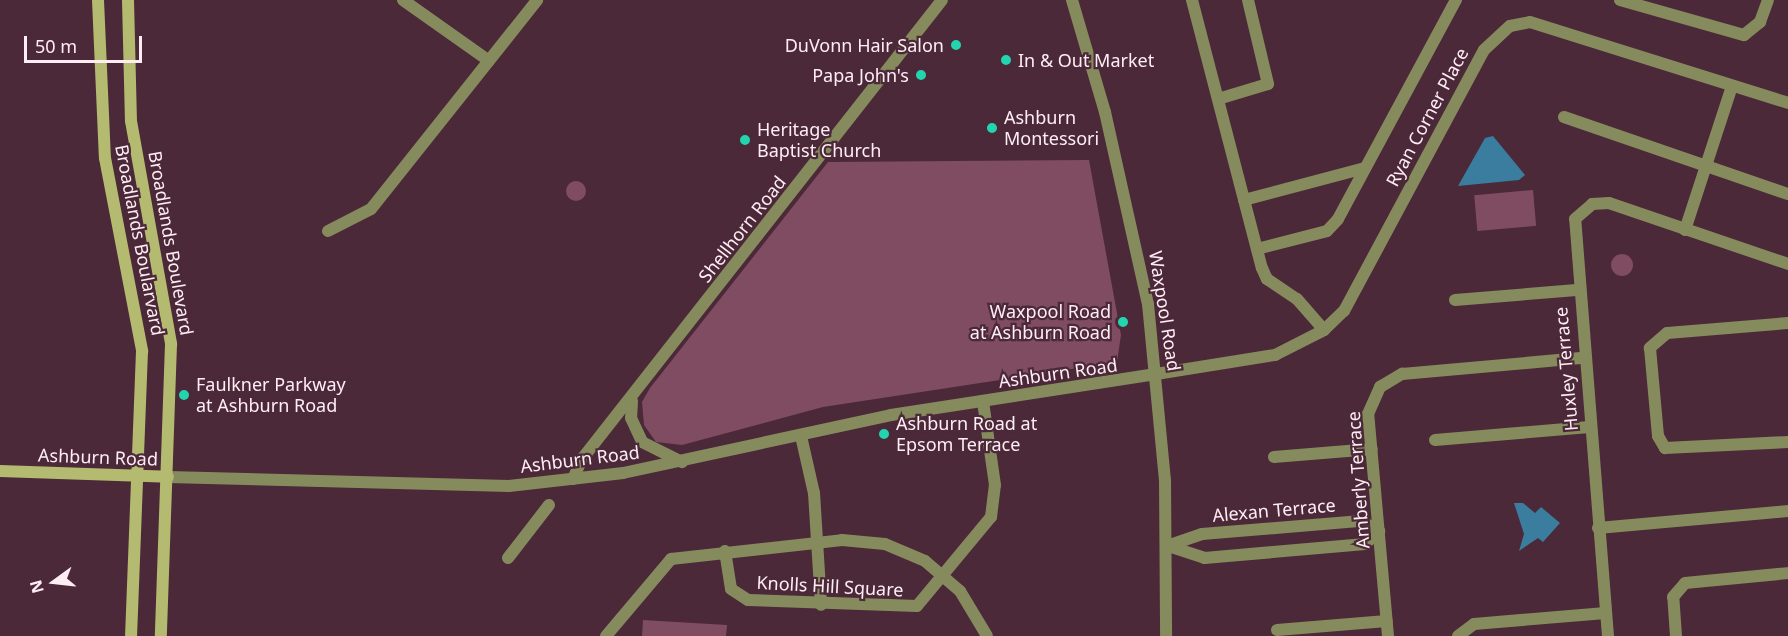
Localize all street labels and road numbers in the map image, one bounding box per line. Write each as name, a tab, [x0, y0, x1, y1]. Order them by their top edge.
street label: Ryan Corner Place	[1381, 44, 1473, 190]
street label: Broadlands Boularvard	[111, 143, 169, 337]
street label: Broadlands Boulevard	[144, 149, 198, 337]
street label: Shellhorn Road	[694, 172, 790, 286]
street label: Waxpool Road	[1145, 249, 1185, 373]
street label: Huxley Terrace	[1550, 306, 1582, 432]
street label: Ashburn Road	[997, 354, 1119, 392]
street label: Amberly Terrace	[1342, 411, 1374, 549]
street label: Ashburn Road	[519, 441, 641, 477]
street label: Ashburn Road	[38, 444, 158, 470]
street label: Alexan Terrace	[1211, 494, 1337, 526]
street label: Knolls Hill Square	[756, 571, 904, 601]

